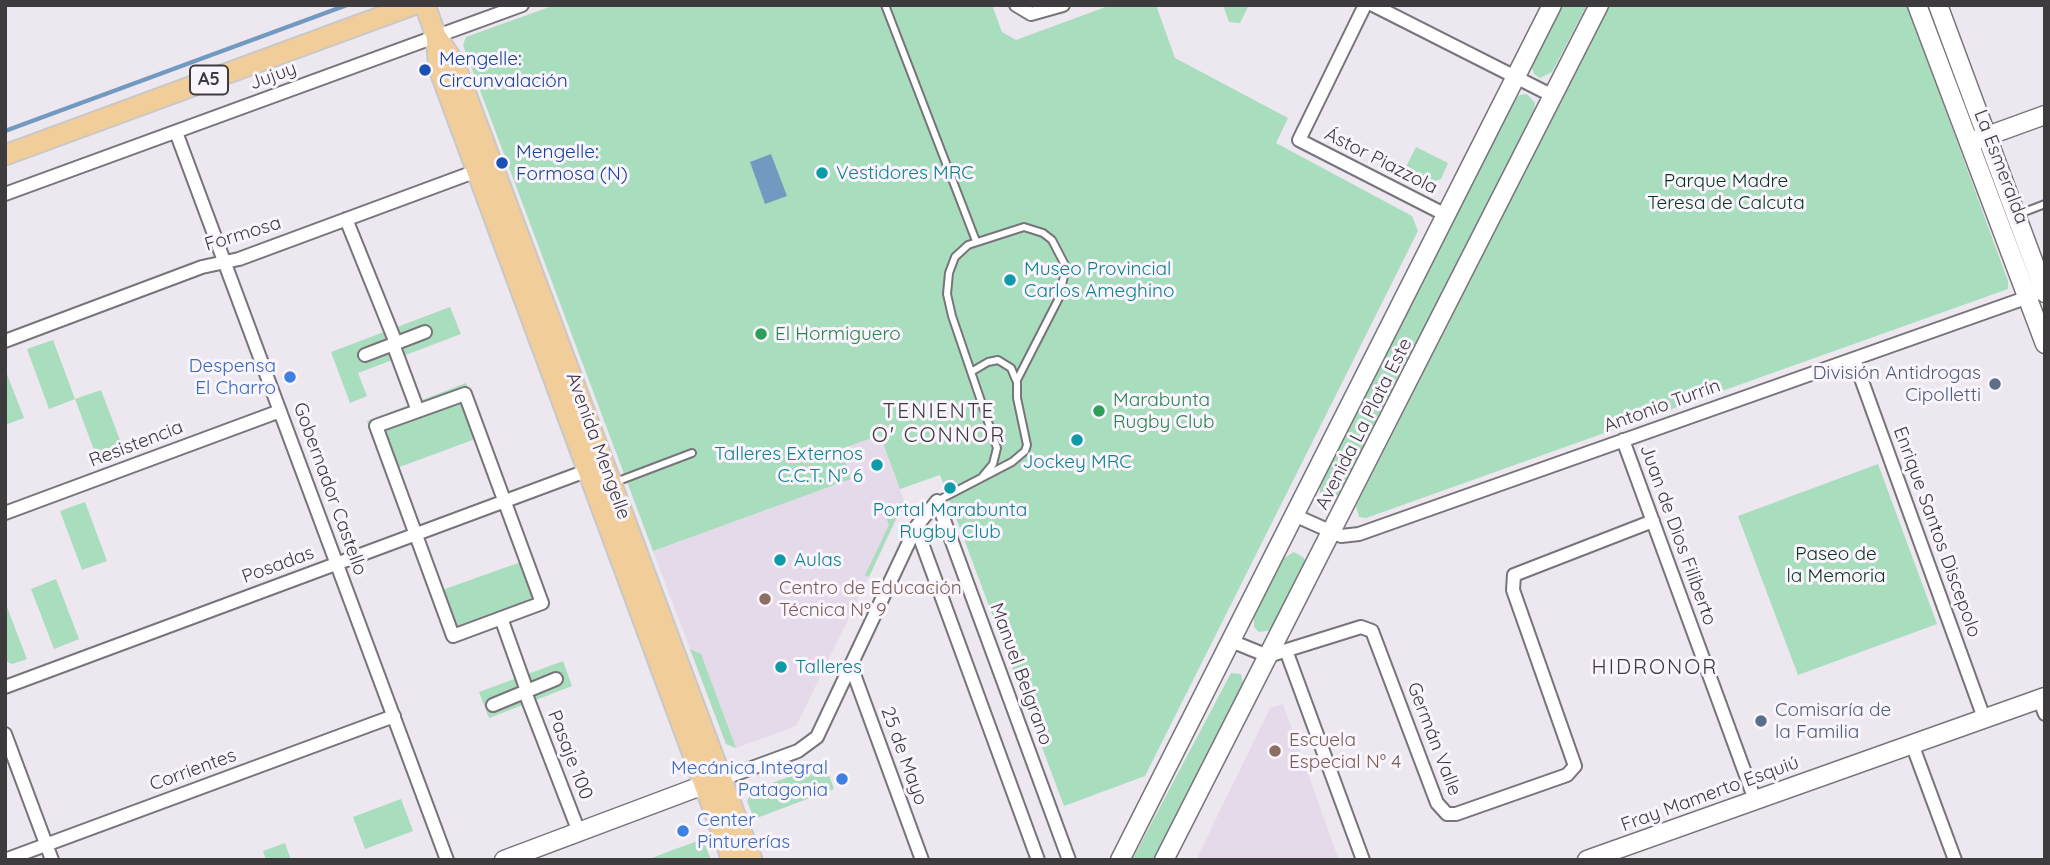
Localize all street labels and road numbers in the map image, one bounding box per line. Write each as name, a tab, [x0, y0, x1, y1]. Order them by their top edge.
street label: Jujuy	[246, 57, 300, 95]
road number: A5	[190, 66, 228, 94]
street label: La Esmeralda	[1969, 107, 2033, 227]
street label: Ástor Piazzola	[1321, 123, 1441, 199]
street label: Formosa	[202, 212, 284, 256]
street label: Avenida La Plata Este	[1311, 334, 1417, 514]
street label: Avenida Mengelle	[561, 369, 635, 523]
street label: Antonio Turrín	[1601, 374, 1723, 438]
street label: Gobernador Castello	[288, 400, 372, 578]
street label: Resistencia	[86, 416, 186, 472]
street label: Enrique Santos Discepolo	[1888, 424, 1986, 640]
street label: Juan de Dios Filiberto	[1635, 441, 1721, 629]
street label: Posadas	[239, 541, 317, 589]
street label: Manuel Belgrano	[985, 600, 1057, 748]
street label: Germán Valle	[1402, 679, 1466, 799]
street label: 25 de Mayo	[876, 704, 932, 808]
street label: Pasaje 100	[543, 707, 597, 803]
street label: Corrientes	[147, 744, 239, 796]
street label: Fray Mamerto Esquiú	[1618, 751, 1802, 837]

